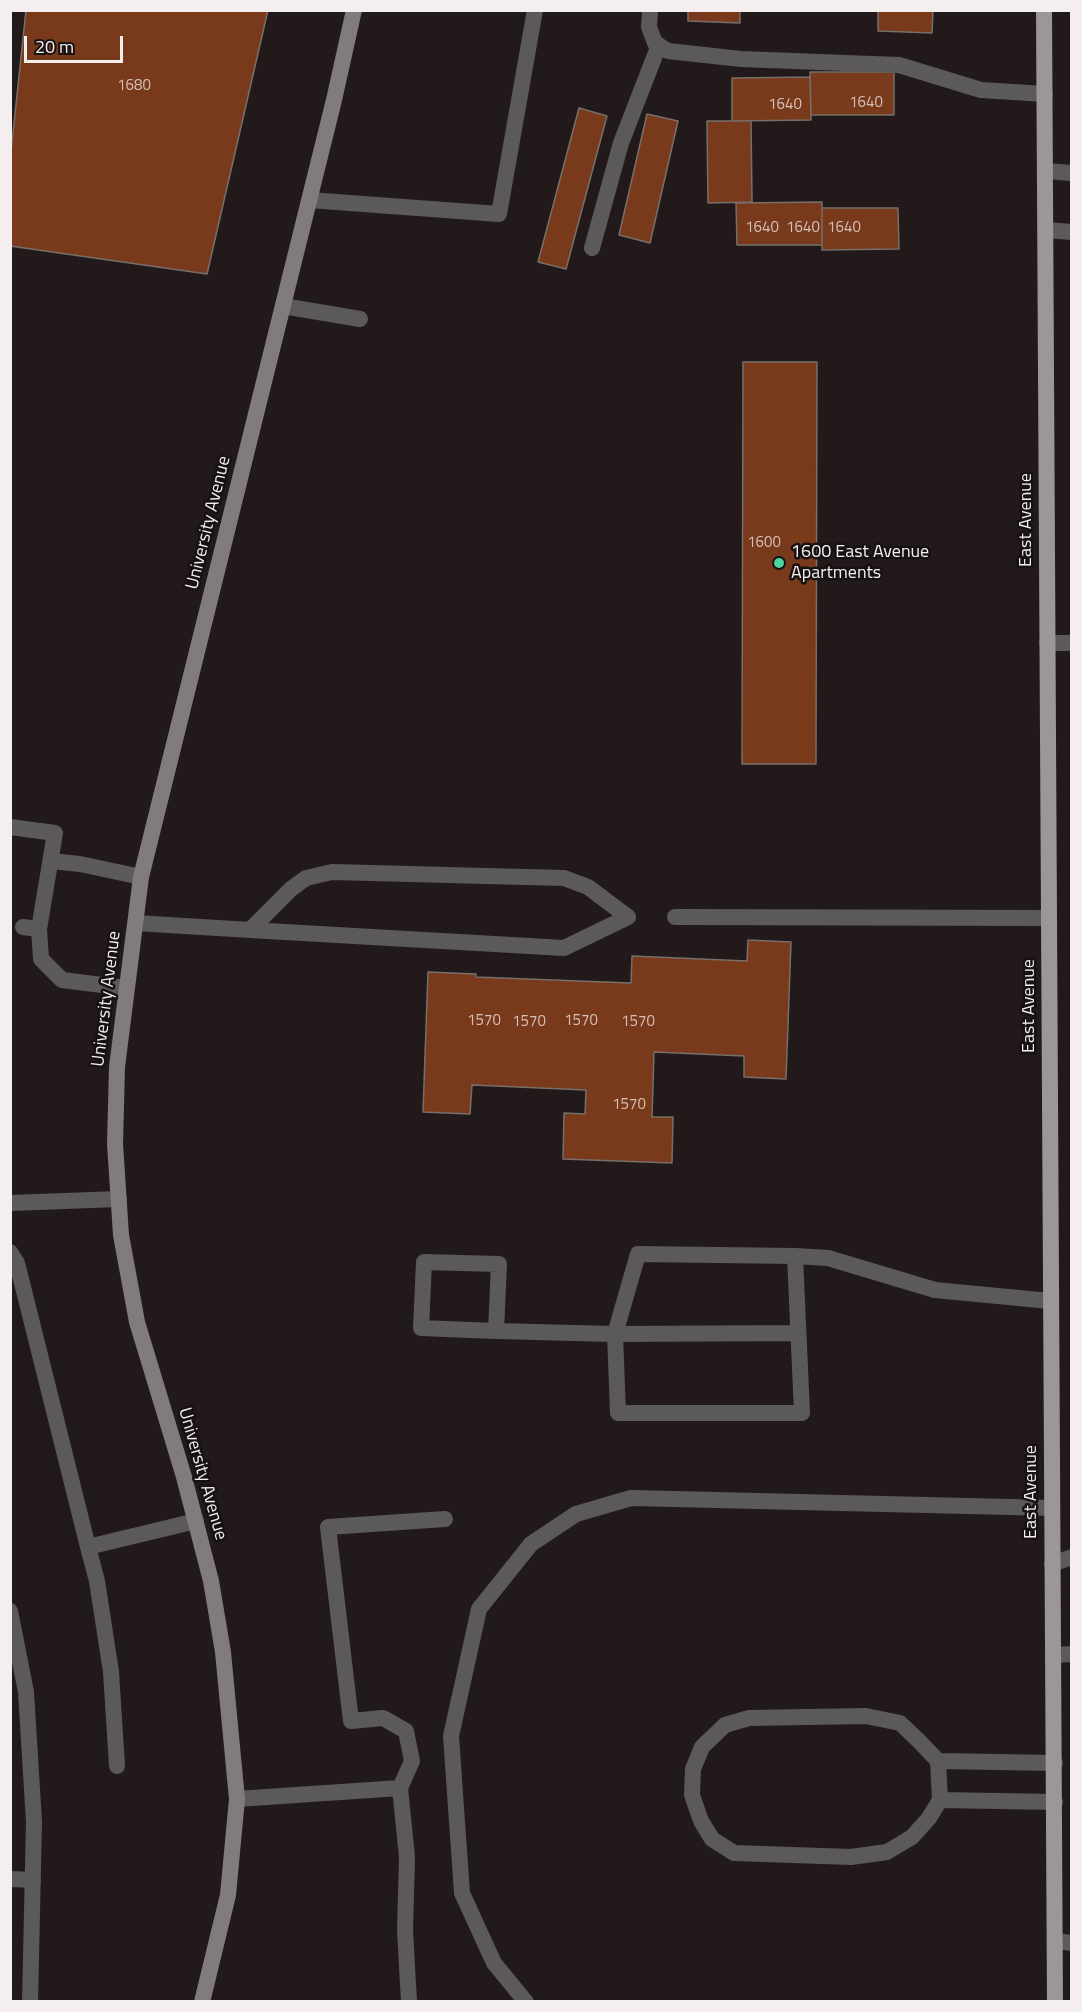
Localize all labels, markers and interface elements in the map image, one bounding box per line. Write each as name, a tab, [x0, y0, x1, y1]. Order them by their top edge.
scale bar	[27, 24, 126, 62]
text: 20 m	[35, 33, 74, 60]
house number: 1680	[117, 77, 151, 95]
house number: 1640	[849, 94, 883, 112]
house number: 1640	[768, 96, 802, 114]
house number: 1640	[745, 219, 779, 237]
house number: 1640	[786, 219, 820, 237]
house number: 1640	[827, 219, 861, 237]
street label: University Avenue	[182, 454, 236, 592]
street label: East Avenue	[1016, 473, 1038, 567]
house number: 1600	[747, 534, 781, 552]
place label: 1600 East Avenue Apartments	[791, 542, 929, 584]
marker: 1600 East Avenue Apartments	[772, 556, 786, 570]
street label: University Avenue	[88, 930, 126, 1068]
street label: East Avenue	[1019, 959, 1041, 1053]
house number: 1570	[467, 1012, 501, 1030]
house number: 1570	[564, 1012, 598, 1030]
house number: 1570	[512, 1013, 546, 1031]
house number: 1570	[621, 1013, 655, 1031]
house number: 1570	[612, 1096, 646, 1114]
street label: University Avenue	[173, 1405, 231, 1543]
street label: East Avenue	[1021, 1445, 1043, 1539]

